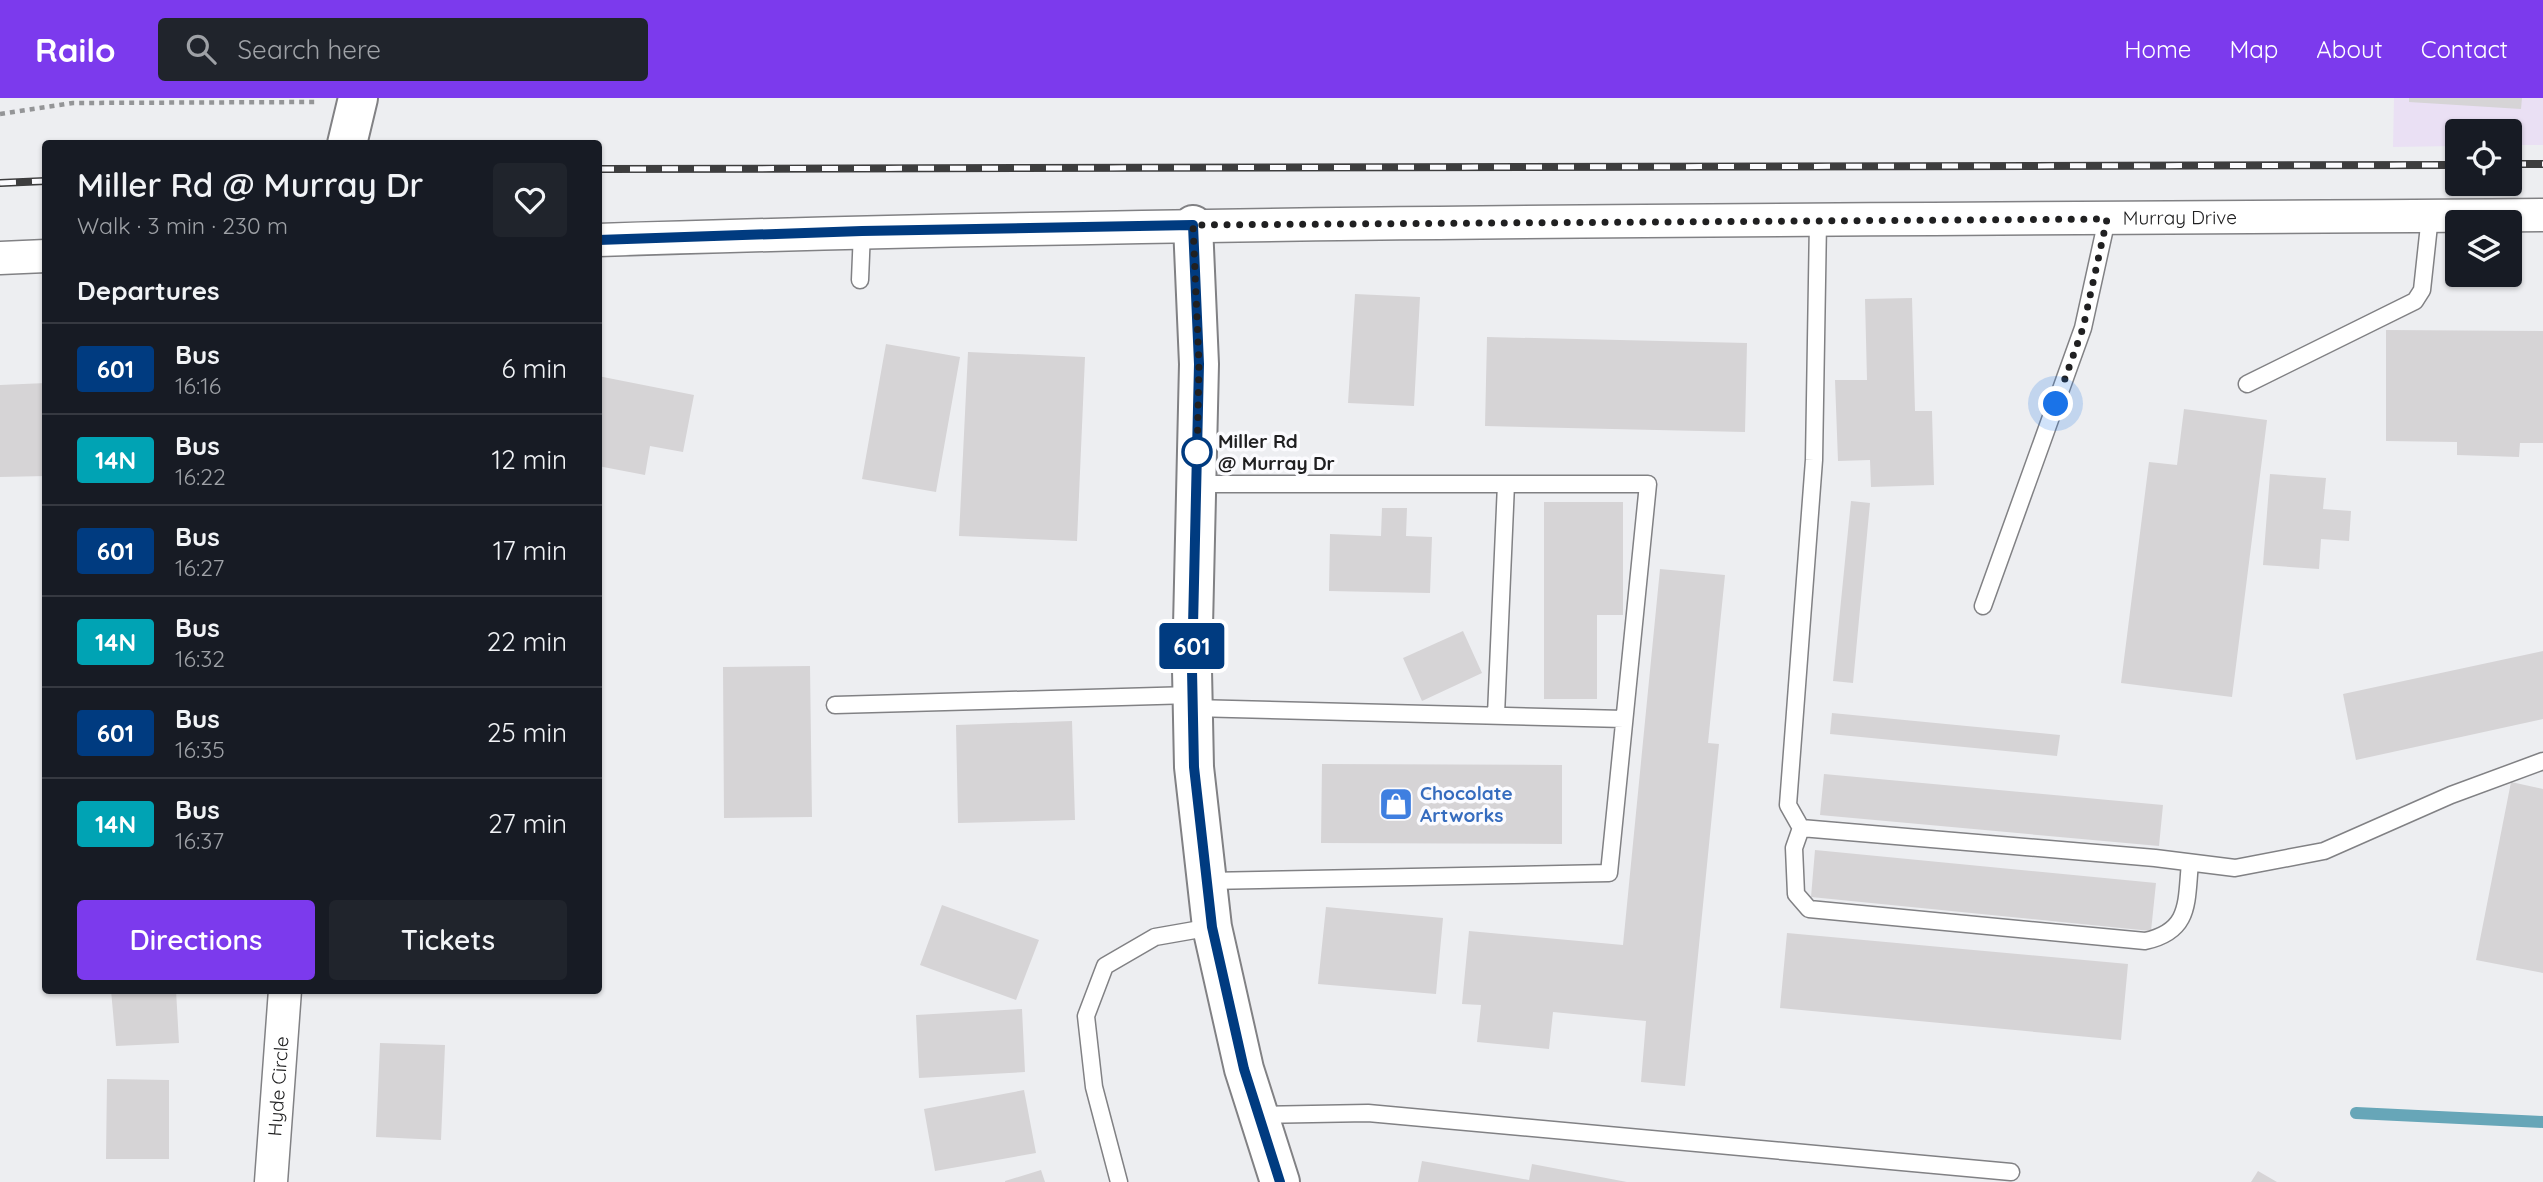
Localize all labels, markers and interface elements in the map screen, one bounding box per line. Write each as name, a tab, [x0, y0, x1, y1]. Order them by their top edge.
search box	[158, 18, 648, 81]
text: Railo	[35, 29, 116, 70]
icon: search	[182, 30, 220, 68]
text: Search here	[238, 33, 381, 66]
text: Home	[2124, 34, 2191, 64]
text: Map	[2229, 34, 2278, 64]
text: About	[2316, 34, 2383, 64]
text: Contact	[2421, 34, 2508, 64]
map controls	[2445, 119, 2522, 287]
button: locate	[2445, 119, 2522, 196]
button: heart	[493, 163, 567, 237]
text: Miller Rd @ Murray Dr	[77, 164, 423, 205]
street label: Murray Drive	[2123, 205, 2237, 230]
button: layers	[2445, 210, 2522, 287]
text: Walk · 3 min · 230 m	[77, 211, 288, 240]
text: Departures	[77, 274, 220, 307]
text: Bus	[175, 338, 220, 371]
text: 6 min	[502, 352, 567, 385]
text: 601	[97, 354, 134, 384]
text: 16:16	[175, 371, 221, 400]
your location	[2038, 386, 2073, 421]
text: Bus	[175, 429, 220, 462]
place label: Miller Rd @ Murray Dr	[1218, 429, 1335, 475]
marker: Miller Rd @ Murray Dr	[1182, 437, 1212, 467]
text: 12 min	[492, 443, 567, 476]
text: 14N	[95, 445, 136, 475]
text: 16:22	[175, 462, 226, 491]
text: Bus	[175, 520, 220, 553]
text: 17 min	[493, 534, 567, 567]
text: 601	[97, 536, 134, 566]
text: 16:27	[175, 553, 224, 582]
text: Bus	[175, 611, 220, 644]
line badge: 601	[1152, 623, 1232, 669]
text: 22 min	[487, 625, 567, 658]
text: 14N	[95, 627, 136, 657]
text: 601	[1173, 631, 1211, 661]
text: 16:32	[175, 644, 225, 673]
text: Bus	[175, 702, 220, 735]
text: 25 min	[487, 716, 567, 749]
text: 601	[97, 718, 134, 748]
text: 16:35	[175, 735, 225, 764]
place label: Chocolate Artworks	[1420, 781, 1513, 827]
shop icon: Chocolate Artworks	[1377, 785, 1415, 823]
text: Bus	[175, 793, 220, 826]
text: 27 min	[488, 807, 567, 840]
text: 14N	[95, 809, 136, 839]
text: 16:37	[175, 826, 224, 855]
button: Directions	[77, 900, 315, 980]
button: Tickets	[329, 900, 567, 980]
street label: Hyde Circle	[262, 1035, 294, 1137]

